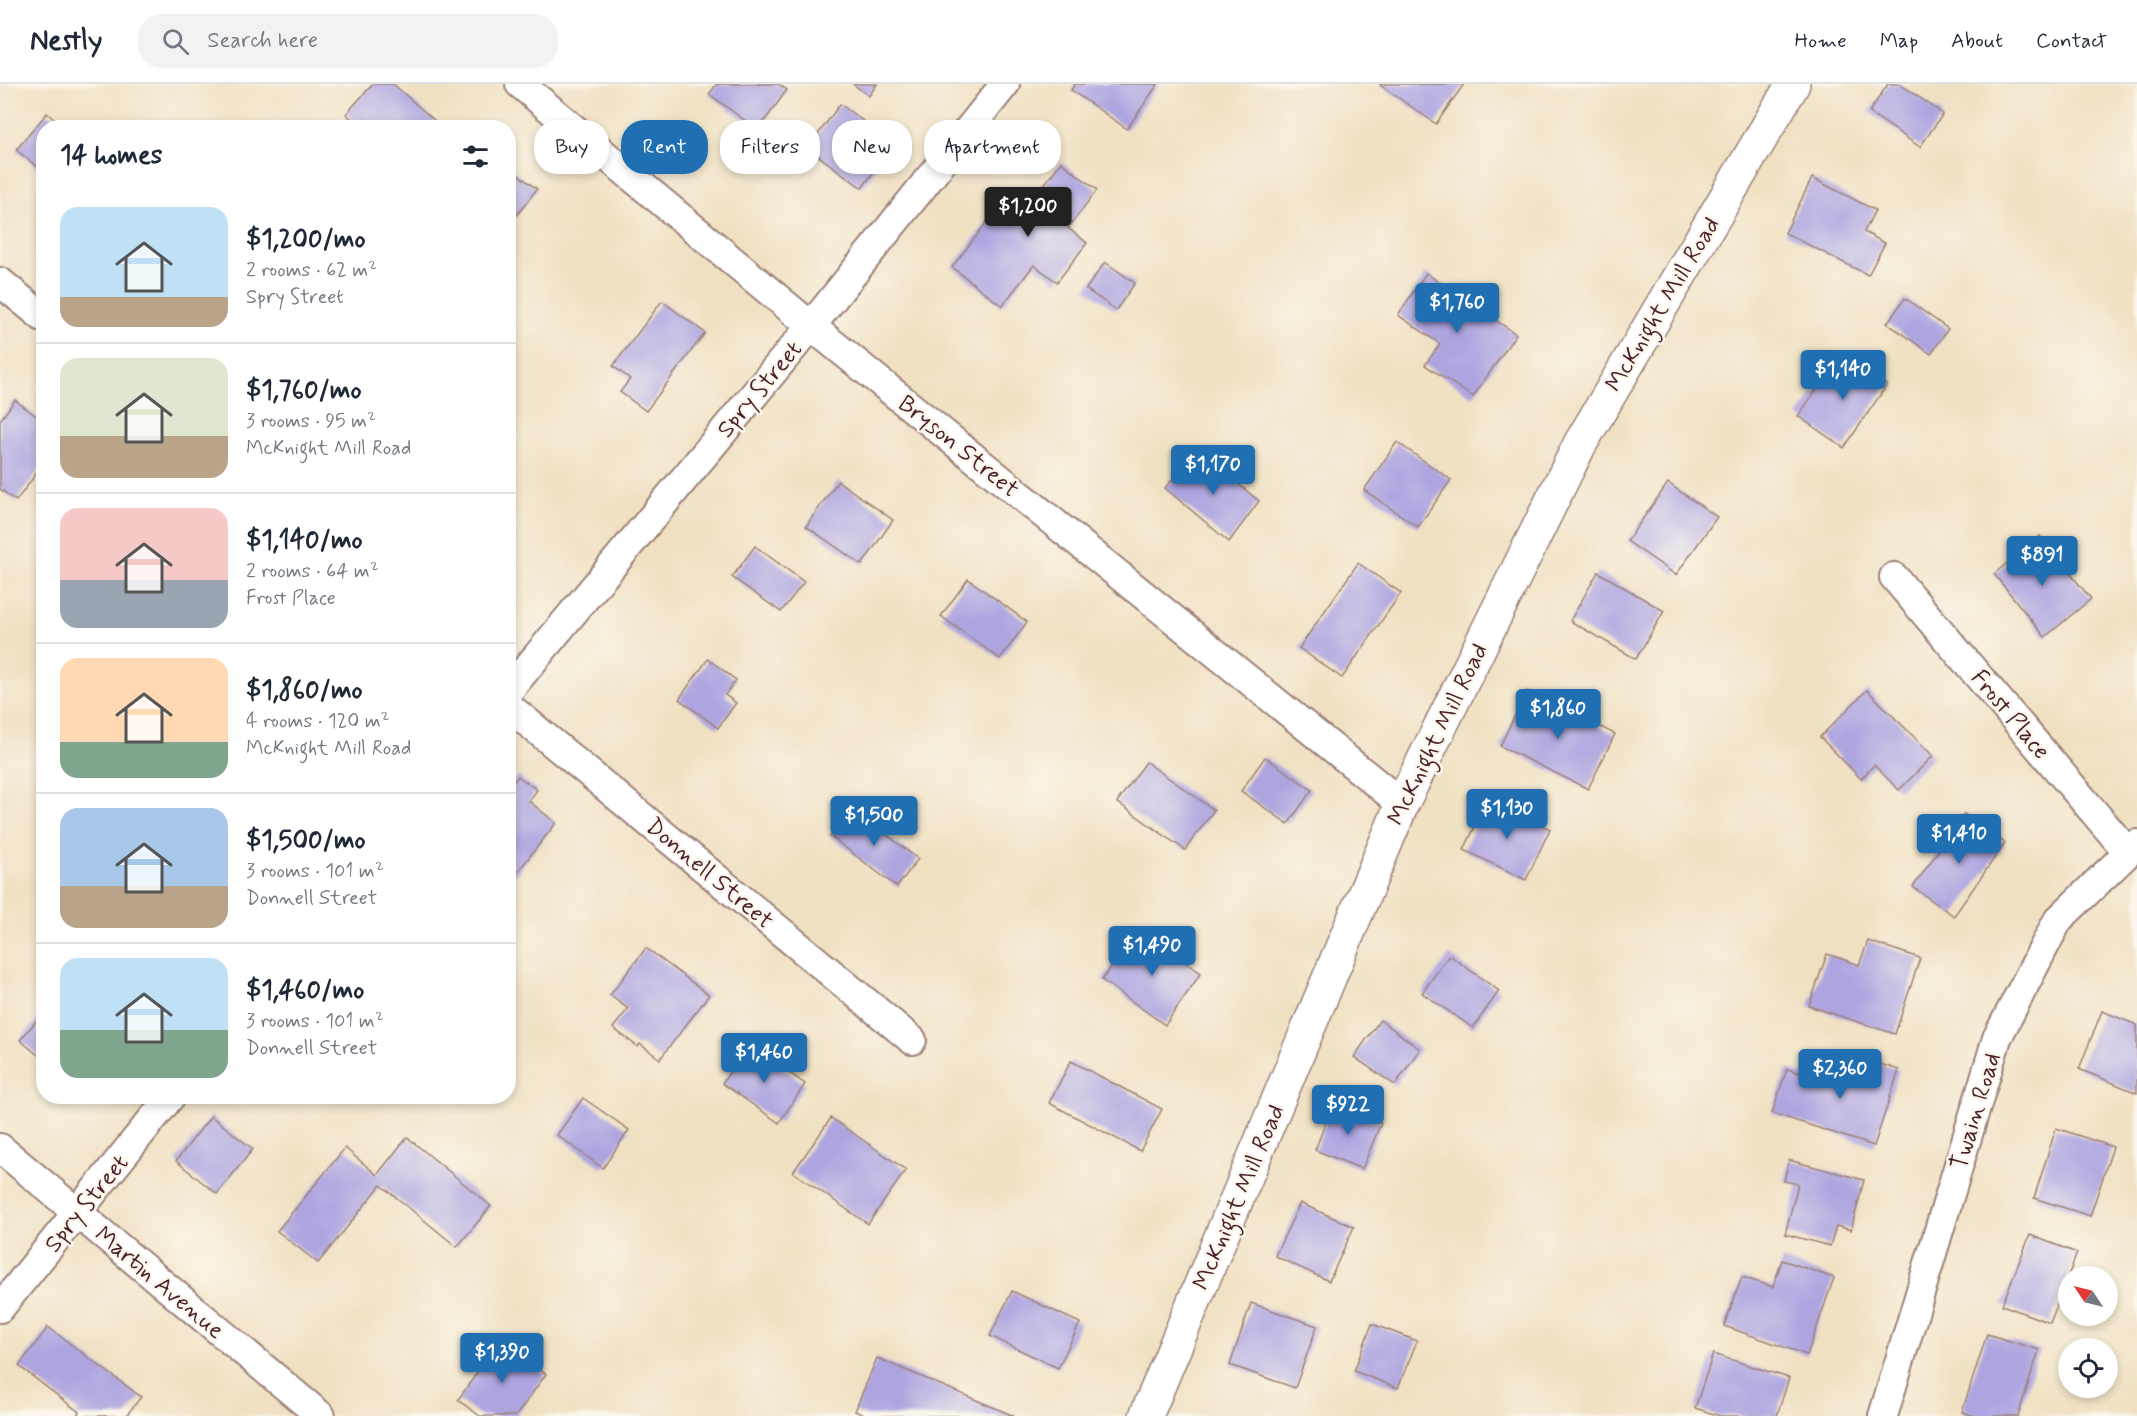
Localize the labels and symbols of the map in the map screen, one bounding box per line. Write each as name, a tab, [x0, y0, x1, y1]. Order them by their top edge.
pin: $1,200	[979, 187, 1077, 238]
street label: McKnight Mill Road	[1599, 212, 1730, 399]
pin: $1,760	[1408, 283, 1506, 334]
street label: Spry Street	[711, 335, 810, 445]
pin: $1,140	[1794, 350, 1892, 401]
street label: Bryson Street	[891, 389, 1025, 505]
pin: $1,170	[1164, 445, 1262, 496]
pin: $891	[2006, 536, 2078, 587]
street label: McKnight Mill Road	[1381, 639, 1498, 832]
street label: Frost Place	[1963, 664, 2056, 766]
pin: $1,860	[1509, 689, 1607, 740]
pin: $1,130	[1458, 789, 1556, 840]
pin: $1,500	[825, 796, 923, 847]
street label: Donnell Street	[639, 812, 779, 937]
pin: $1,410	[1910, 814, 2008, 865]
pin: $1,490	[1103, 926, 1201, 977]
pin: $1,460	[715, 1033, 813, 1084]
pin: $2,360	[1791, 1049, 1889, 1100]
street label: Twain Road	[1944, 1049, 2009, 1174]
pin: $922	[1312, 1085, 1384, 1136]
street label: McKnight Mill Road	[1186, 1100, 1295, 1296]
street label: Spry Street	[38, 1149, 136, 1259]
street label: Martin Avenue	[88, 1220, 230, 1347]
north arrow	[2058, 1266, 2118, 1326]
pin: $1,390	[453, 1333, 551, 1384]

